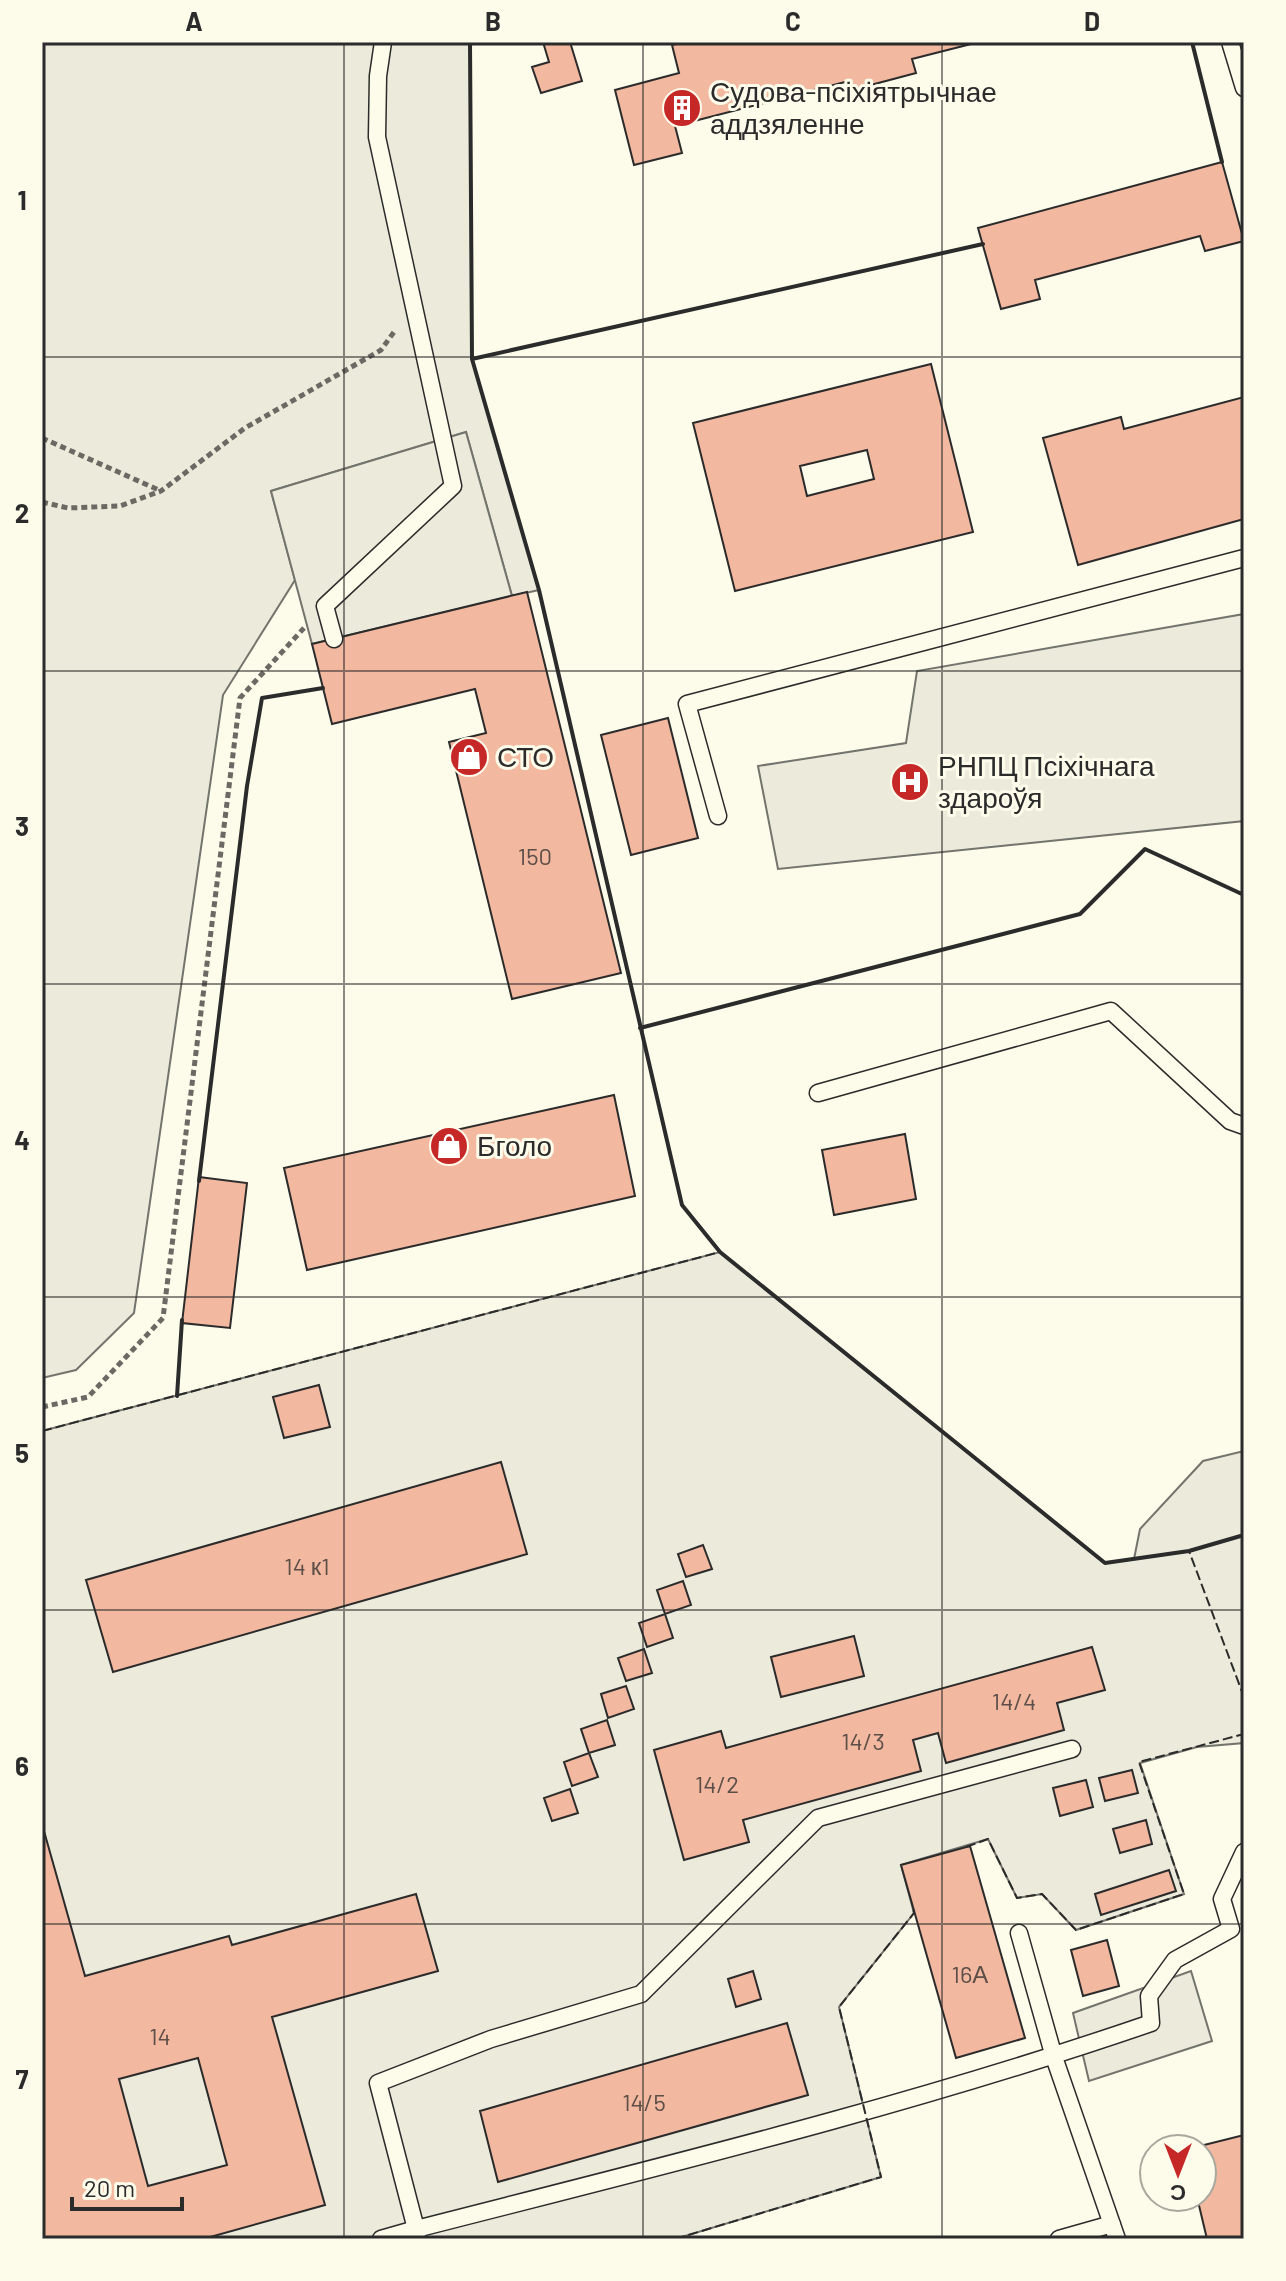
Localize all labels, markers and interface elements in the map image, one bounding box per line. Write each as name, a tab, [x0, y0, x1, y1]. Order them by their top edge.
text: A	[185, 5, 203, 36]
text: B	[485, 5, 501, 36]
text: C	[785, 5, 801, 36]
text: D	[1084, 5, 1100, 36]
place label: Судова-псіхіятрычнае аддзяленне	[710, 74, 997, 140]
building icon: Судова-псіхіятрычнае аддзяленне	[661, 87, 703, 129]
text: 1	[17, 184, 27, 215]
text: 2	[15, 497, 29, 528]
shop icon: СТО	[448, 736, 490, 778]
place label: СТО	[497, 739, 554, 773]
place label: РНПЦ Псіхічнага здароўя	[938, 748, 1155, 814]
hospital icon: РНПЦ Псіхічнага здароўя	[889, 761, 931, 803]
text: 3	[15, 810, 29, 841]
house number: 150	[518, 841, 552, 870]
text: 4	[14, 1124, 30, 1155]
shop icon: Бголо	[428, 1125, 470, 1167]
place label: Бголо	[477, 1128, 552, 1162]
text: 5	[15, 1437, 29, 1468]
house number: 14 к1	[284, 1551, 330, 1580]
house number: 14/4	[992, 1686, 1036, 1715]
house number: 14/3	[841, 1726, 885, 1755]
text: 6	[15, 1750, 29, 1781]
house number: 14/2	[695, 1769, 739, 1798]
house number: 16А	[952, 1959, 988, 1988]
house number: 14	[149, 2021, 171, 2050]
text: 7	[16, 2063, 29, 2094]
house number: 14/5	[622, 2087, 666, 2116]
north arrow	[1138, 2133, 1218, 2213]
scale bar	[72, 2161, 182, 2211]
text: 20 m	[84, 2173, 135, 2202]
text: С	[1170, 2181, 1186, 2207]

